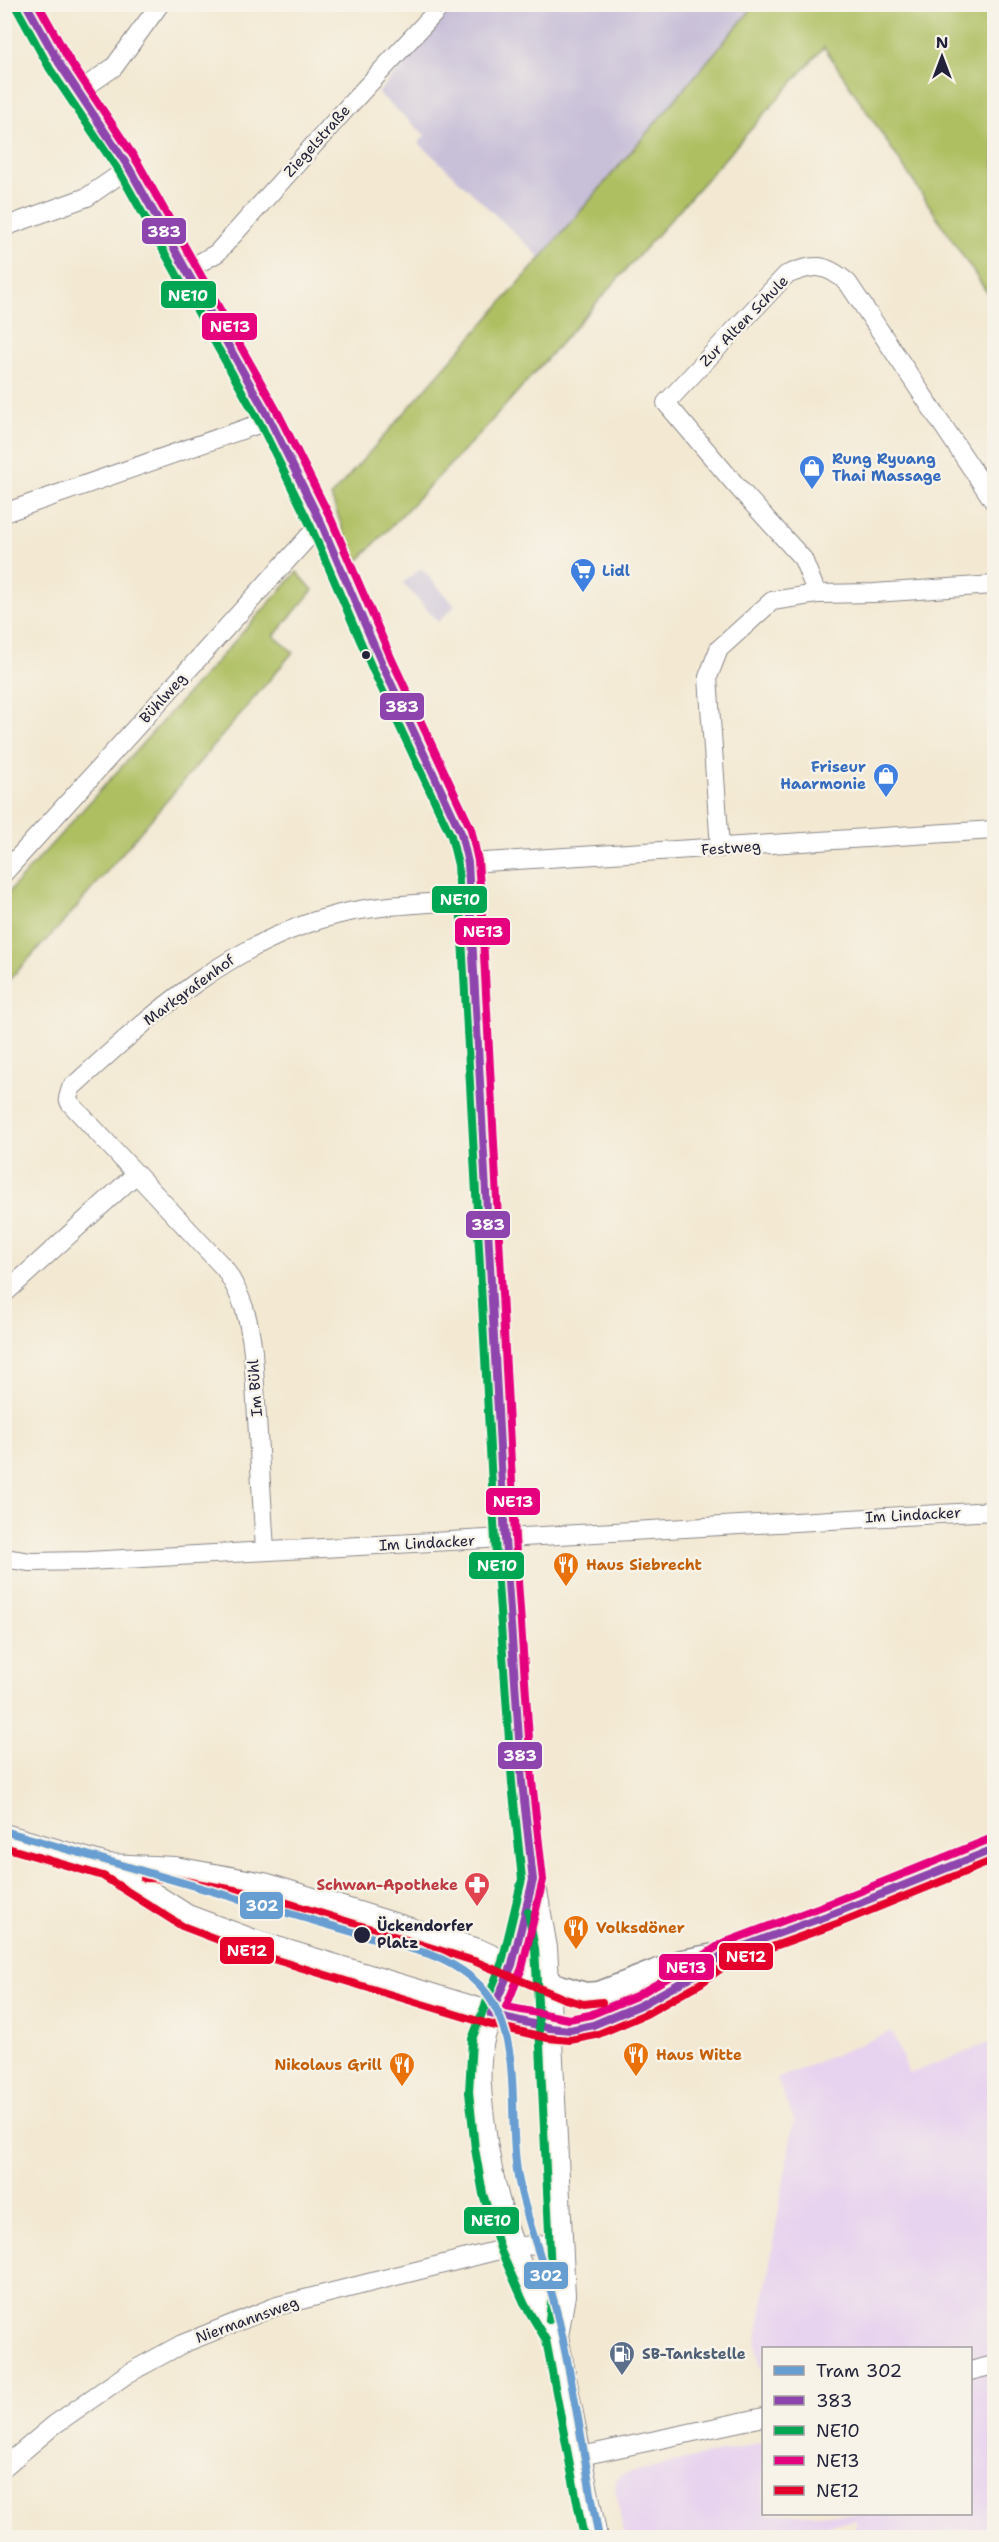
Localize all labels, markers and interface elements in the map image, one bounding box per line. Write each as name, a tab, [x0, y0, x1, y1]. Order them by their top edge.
north arrow	[912, 27, 972, 87]
text: N	[936, 32, 948, 53]
street label: Ziegelstraße	[279, 101, 355, 181]
line badge: 383	[141, 217, 187, 245]
text: 383	[147, 221, 181, 242]
street label: Zur Alten Schule	[695, 271, 793, 371]
line badge: NE10	[160, 280, 217, 309]
text: NE10	[168, 285, 208, 306]
line badge: NE13	[201, 312, 258, 341]
text: NE13	[210, 316, 250, 337]
place label: Rung Ryuang Thai Massage	[832, 449, 942, 486]
shop icon: Rung Ryuang Thai Massage	[797, 453, 827, 491]
supermarket icon: Lidl	[568, 556, 598, 594]
place label: Lidl	[602, 561, 630, 581]
unlabelled marker	[360, 649, 372, 661]
street label: Bühlweg	[135, 669, 191, 727]
line badge: 383	[379, 692, 425, 721]
text: 383	[385, 696, 419, 717]
place label: Friseur Haarmonie	[780, 757, 866, 794]
shop icon: Friseur Haarmonie	[871, 761, 901, 799]
street label: Festweg	[700, 836, 762, 860]
line badge: NE10	[431, 885, 488, 914]
text: NE10	[440, 889, 480, 910]
line badge: NE13	[454, 917, 511, 946]
text: NE13	[463, 921, 503, 942]
street label: Markgrafenhof	[139, 950, 239, 1030]
line badge: 383	[465, 1210, 511, 1239]
text: 383	[471, 1214, 505, 1235]
street label: Im Bühl	[243, 1358, 267, 1417]
line badge: NE13	[485, 1487, 541, 1516]
text: NE13	[493, 1491, 533, 1512]
street label: Im Lindacker	[864, 1502, 962, 1528]
street label: Im Lindacker	[378, 1530, 476, 1556]
restaurant icon: Haus Siebrecht	[551, 1550, 581, 1588]
line badge: NE10	[468, 1551, 525, 1580]
text: NE10	[477, 1555, 517, 1576]
place label: Haus Siebrecht	[586, 1555, 702, 1575]
line badge: 383	[497, 1741, 543, 1770]
text: 383	[503, 1745, 537, 1766]
pharmacy icon: Schwan-Apotheke	[462, 1870, 492, 1908]
place label: Schwan-Apotheke	[316, 1875, 458, 1895]
line badge: 302	[239, 1891, 284, 1920]
text: 302	[246, 1895, 278, 1916]
restaurant icon: Volksdöner	[561, 1913, 591, 1951]
place label: Ückendorfer Platz	[377, 1916, 473, 1953]
place label: Volksdöner	[596, 1918, 685, 1938]
marker: Ückendorfer Platz	[352, 1925, 372, 1945]
line badge: NE12	[219, 1936, 275, 1965]
text: NE12	[227, 1940, 267, 1961]
line badge: NE12	[718, 1942, 774, 1971]
text: NE12	[726, 1946, 766, 1967]
line badge: NE13	[658, 1953, 715, 1981]
text: NE13	[666, 1957, 706, 1978]
restaurant icon: Haus Witte	[621, 2040, 651, 2078]
place label: Haus Witte	[656, 2045, 742, 2065]
restaurant icon: Nikolaus Grill	[387, 2050, 417, 2088]
place label: Nikolaus Grill	[275, 2055, 382, 2075]
line badge: NE10	[463, 2206, 520, 2235]
text: NE10	[471, 2210, 511, 2231]
line badge: 302	[523, 2261, 569, 2290]
text: 302	[530, 2265, 562, 2286]
street label: Niermannsweg	[193, 2292, 301, 2348]
fuel station icon: SB-Tankstelle	[607, 2339, 637, 2377]
place label: SB-Tankstelle	[642, 2344, 746, 2364]
legend	[762, 2347, 972, 2515]
text: Tram 302	[816, 2359, 902, 2383]
text: 383	[816, 2389, 852, 2413]
text: NE10	[816, 2419, 860, 2443]
text: NE13	[816, 2449, 860, 2473]
text: NE12	[816, 2479, 859, 2503]

